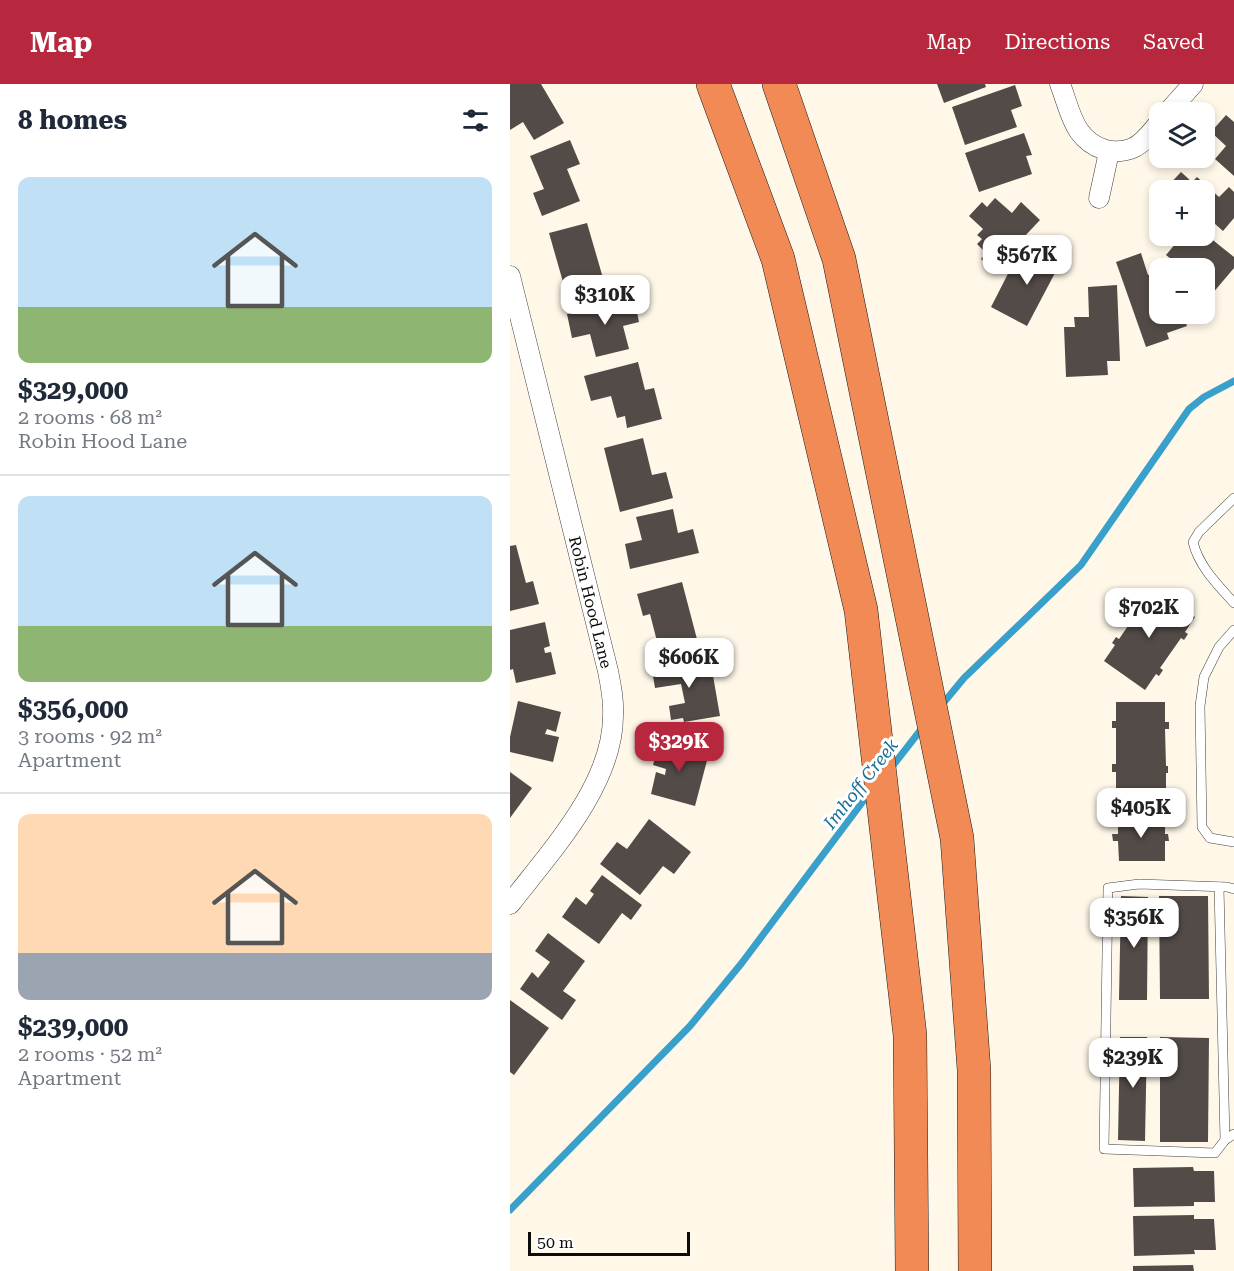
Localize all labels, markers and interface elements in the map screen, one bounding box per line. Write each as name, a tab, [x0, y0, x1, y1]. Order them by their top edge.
text: Map	[30, 26, 92, 59]
text: Map	[927, 30, 971, 54]
text: Directions	[1004, 30, 1110, 54]
text: Saved	[1143, 30, 1204, 54]
map controls	[1149, 102, 1215, 324]
button: layers	[1149, 102, 1215, 168]
icon: filters	[459, 104, 492, 137]
text: 8 homes	[18, 105, 127, 135]
button: +	[1149, 180, 1215, 246]
icon: home	[201, 216, 309, 324]
pin: $567K	[985, 235, 1069, 286]
text: $567K	[997, 242, 1057, 266]
button: −	[1149, 258, 1215, 324]
pin: $310K	[563, 275, 647, 326]
text: $310K	[575, 282, 635, 306]
text: $329,000	[18, 375, 128, 405]
text: 2 rooms · 68 m²	[18, 405, 162, 429]
text: Robin Hood Lane	[18, 429, 187, 453]
street label: Robin Hood Lane	[565, 534, 616, 671]
icon: home	[201, 535, 309, 643]
pin: $702K	[1107, 588, 1191, 639]
text: $702K	[1119, 595, 1179, 619]
pin: $606K	[647, 638, 731, 689]
text: $606K	[659, 645, 719, 669]
text: $356,000	[18, 694, 128, 724]
pin: $329K	[637, 722, 721, 773]
text: 3 rooms · 92 m²	[18, 724, 162, 748]
text: $329K	[649, 729, 709, 753]
water label: Imhoff Creek	[818, 734, 902, 834]
text: Apartment	[18, 748, 121, 772]
pin: $405K	[1099, 788, 1183, 839]
text: $405K	[1111, 795, 1171, 819]
icon: home	[201, 853, 309, 961]
pin: $356K	[1092, 898, 1176, 949]
text: $356K	[1104, 905, 1164, 929]
text: $239,000	[18, 1012, 128, 1042]
pin: $239K	[1091, 1038, 1175, 1089]
text: 2 rooms · 52 m²	[18, 1042, 162, 1066]
text: $239K	[1103, 1045, 1163, 1069]
text: Apartment	[18, 1066, 121, 1090]
scale bar	[528, 1229, 690, 1256]
text: 50 m	[537, 1233, 574, 1252]

